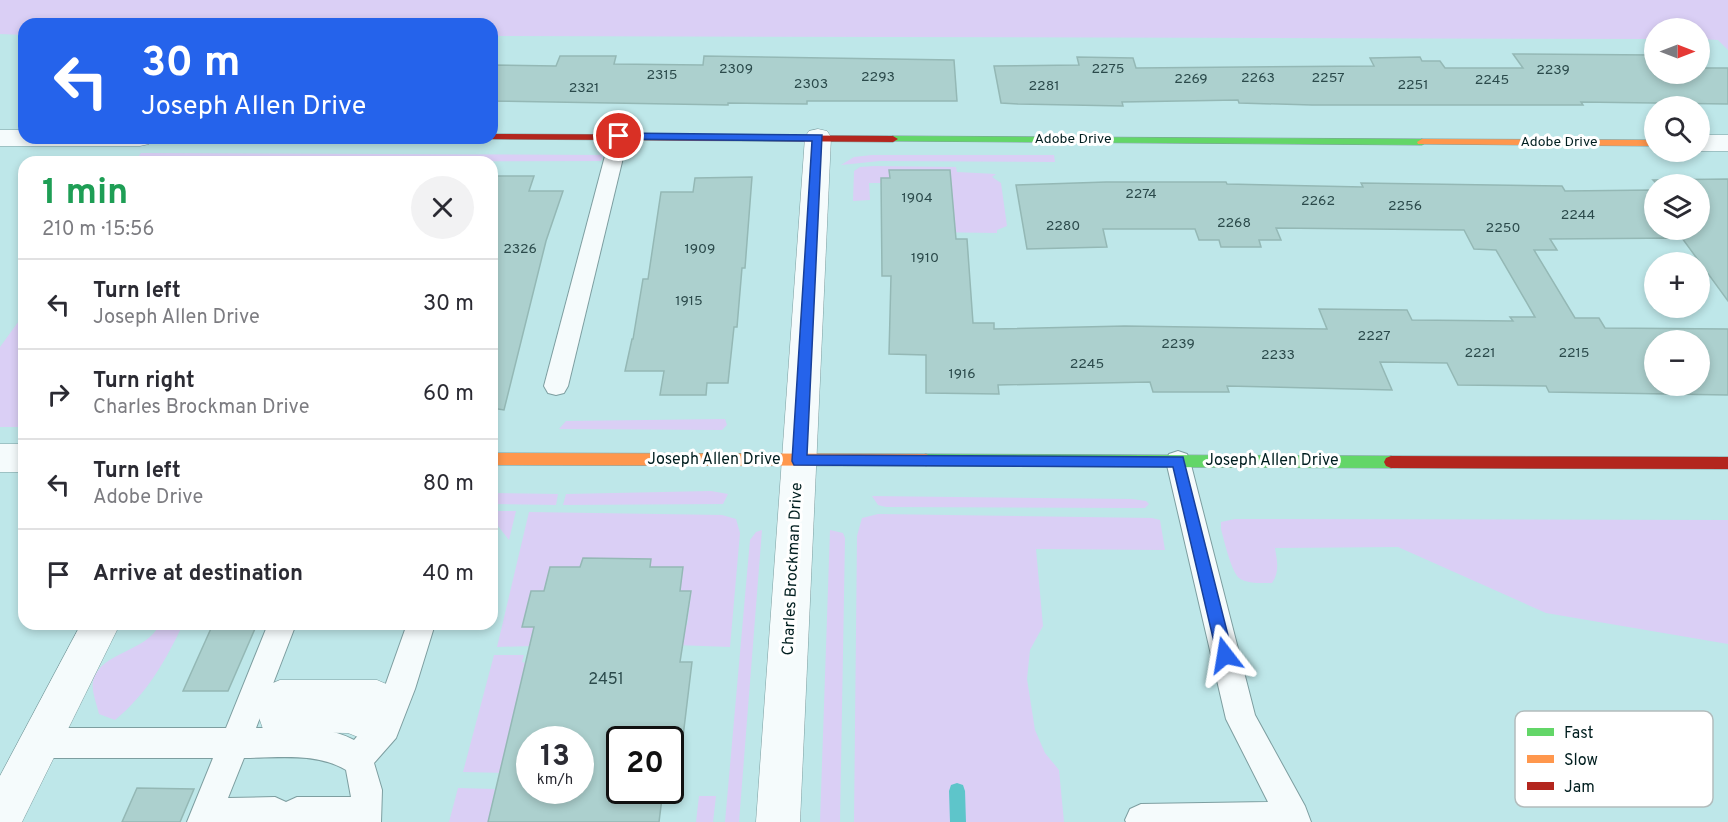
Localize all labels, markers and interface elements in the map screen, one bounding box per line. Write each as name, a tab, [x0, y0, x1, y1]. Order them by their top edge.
north arrow	[1644, 18, 1710, 84]
map controls	[1644, 18, 1710, 396]
text: 30 m	[141, 38, 240, 91]
icon: left	[42, 42, 120, 120]
house number: 2309	[719, 61, 753, 78]
house number: 2275	[1092, 61, 1125, 78]
house number: 2239	[1536, 62, 1570, 79]
house number: 2315	[647, 67, 677, 84]
house number: 2293	[861, 69, 895, 86]
house number: 2263	[1241, 70, 1275, 87]
house number: 2257	[1312, 70, 1345, 87]
house number: 2269	[1174, 71, 1208, 88]
house number: 2245	[1475, 72, 1509, 89]
house number: 2303	[794, 76, 828, 93]
house number: 2251	[1397, 77, 1429, 94]
house number: 2281	[1029, 78, 1059, 95]
house number: 2321	[569, 80, 599, 97]
text: Joseph Allen Drive	[141, 90, 366, 124]
button: search	[1644, 96, 1710, 162]
pin	[593, 110, 644, 161]
icon: arrive	[602, 119, 635, 152]
street label: Adobe Drive	[1034, 131, 1112, 148]
street label: Adobe Drive	[1520, 134, 1598, 151]
text: 1 min	[42, 171, 128, 217]
button: layers	[1644, 174, 1710, 240]
button: close	[411, 176, 474, 239]
house number: 2274	[1125, 186, 1157, 203]
house number: 1904	[901, 190, 933, 207]
house number: 2262	[1301, 193, 1335, 210]
house number: 2256	[1388, 198, 1422, 215]
house number: 2244	[1561, 207, 1595, 224]
house number: 2268	[1217, 215, 1251, 232]
text: 210 m · 15:56	[42, 217, 154, 243]
house number: 2280	[1046, 218, 1080, 235]
house number: 2250	[1486, 220, 1520, 237]
house number: 2326	[503, 241, 537, 258]
house number: 1909	[685, 241, 715, 258]
house number: 1910	[911, 250, 939, 267]
button: +	[1644, 252, 1710, 318]
text: Turn left	[93, 278, 181, 305]
icon: left	[42, 288, 75, 321]
text: 30 m	[423, 291, 474, 318]
house number: 1915	[675, 293, 703, 310]
text: Joseph Allen Drive	[93, 305, 260, 331]
house number: 2227	[1358, 328, 1390, 345]
button: −	[1644, 330, 1710, 396]
house number: 2239	[1161, 336, 1195, 353]
house number: 2221	[1465, 345, 1495, 362]
house number: 2215	[1558, 345, 1590, 362]
house number: 2233	[1261, 347, 1295, 364]
house number: 2245	[1070, 356, 1104, 373]
house number: 1916	[948, 366, 976, 383]
text: Turn right	[93, 368, 195, 395]
icon: right	[42, 378, 75, 411]
text: 60 m	[423, 381, 474, 408]
text: Charles Brockman Drive	[93, 395, 309, 421]
street label: Joseph Allen Drive	[647, 450, 781, 470]
street label: Joseph Allen Drive	[1205, 451, 1339, 471]
text: Turn left	[93, 458, 181, 485]
icon: left	[42, 468, 75, 501]
text: 80 m	[423, 471, 474, 498]
street label: Charles Brockman Drive	[778, 482, 808, 656]
text: Adobe Drive	[93, 485, 203, 511]
icon: arrive	[42, 558, 75, 591]
text: Arrive at destination	[93, 561, 303, 588]
text: 40 m	[422, 561, 474, 588]
position arrow	[1193, 623, 1257, 687]
house number: 2451	[588, 670, 624, 690]
legend	[1515, 711, 1713, 807]
text: Fast	[1564, 724, 1594, 744]
speed limit sign: 20	[606, 726, 684, 804]
text: 13	[540, 739, 570, 776]
text: Slow	[1564, 751, 1598, 771]
text: km/h	[537, 771, 573, 790]
text: Jam	[1564, 778, 1595, 798]

